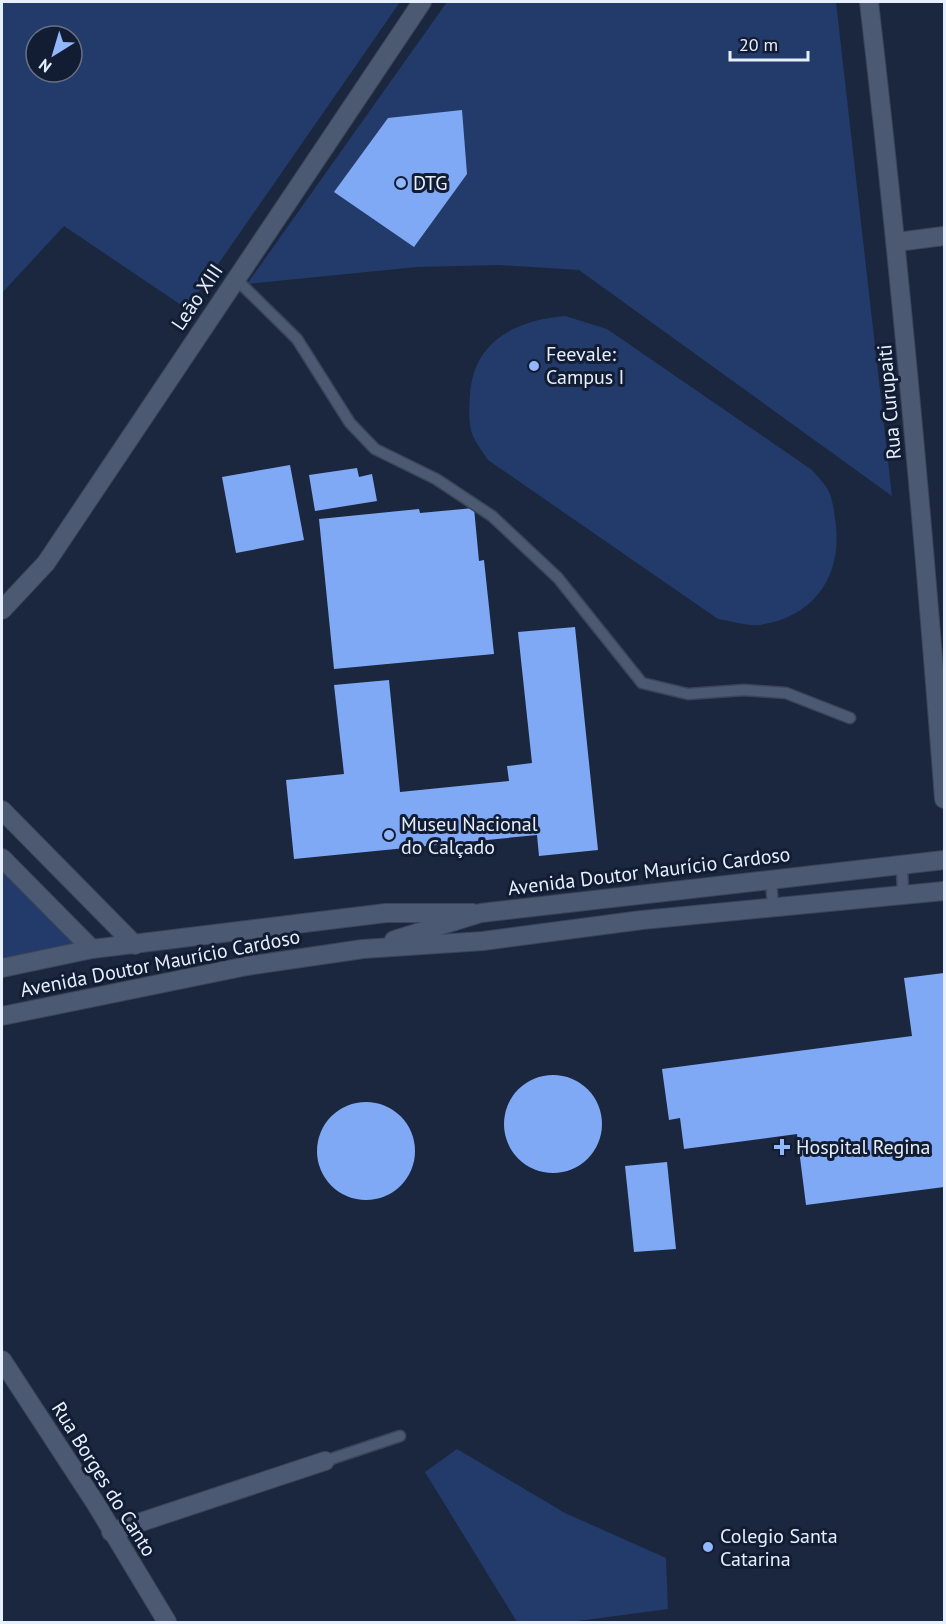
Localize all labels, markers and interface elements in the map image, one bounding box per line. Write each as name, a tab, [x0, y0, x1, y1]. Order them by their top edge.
north arrow	[24, 24, 84, 84]
scale bar	[730, 24, 808, 62]
text: 20 m	[739, 33, 778, 56]
text: N	[35, 55, 55, 77]
place label: DTG	[413, 170, 448, 196]
marker: DTG	[394, 176, 408, 190]
street label: Leão XIII	[165, 259, 229, 335]
place label: Feevale: Campus I	[546, 341, 624, 390]
street label: Rua Curupaiti	[871, 343, 907, 461]
marker: Feevale: Campus I	[527, 359, 541, 373]
place label: Museu Nacional do Calçado	[401, 811, 538, 860]
marker: Museu Nacional do Calçado	[382, 828, 396, 842]
street label: Avenida Doutor Maurício Cardoso	[506, 841, 792, 901]
street label: Avenida Doutor Maurício Cardoso	[18, 923, 302, 1003]
place label: Hospital Regina	[796, 1134, 930, 1160]
marker: Hospital Regina	[773, 1138, 791, 1156]
street label: Rua Borges do Canto	[46, 1397, 162, 1561]
place label: Colegio Santa Catarina	[720, 1523, 838, 1572]
marker: Colegio Santa Catarina	[701, 1540, 715, 1554]

